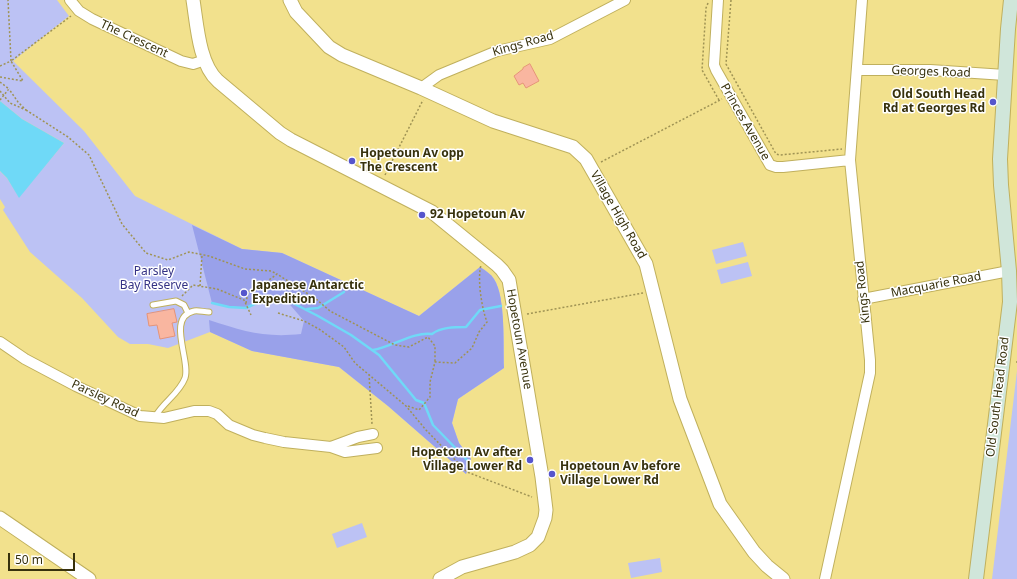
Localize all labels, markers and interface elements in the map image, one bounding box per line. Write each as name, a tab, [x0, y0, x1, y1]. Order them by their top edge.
street label: The Crescent	[98, 17, 170, 61]
street label: Kings Road	[491, 28, 555, 60]
street label: Georges Road	[891, 63, 971, 81]
street label: Princes Avenue	[717, 81, 773, 163]
place label: Old South Head Rd at Georges Rd	[883, 88, 985, 116]
marker: Old South Head Rd at Georges Rd	[988, 97, 998, 107]
place label: Hopetoun Av opp The Crescent	[360, 147, 464, 175]
marker: Hopetoun Av opp The Crescent	[347, 156, 357, 166]
street label: Village High Road	[587, 168, 649, 262]
place label: 92 Hopetoun Av	[430, 208, 525, 222]
marker: 92 Hopetoun Av	[417, 210, 427, 220]
street label: Kings Road	[853, 260, 873, 324]
park label: Parsley Bay Reserve	[120, 265, 188, 293]
street label: Macquarie Road	[890, 269, 982, 301]
place label: Japanese Antarctic Expedition	[252, 279, 364, 307]
marker: Japanese Antarctic Expedition	[239, 288, 249, 298]
street label: Hopetoun Avenue	[503, 288, 535, 390]
street label: Old South Head Road	[983, 336, 1013, 458]
street label: Parsley Road	[69, 377, 141, 421]
place label: Hopetoun Av after Village Lower Rd	[411, 446, 522, 474]
marker: Hopetoun Av after Village Lower Rd	[525, 455, 535, 465]
place label: Hopetoun Av before Village Lower Rd	[560, 460, 680, 488]
marker: Hopetoun Av before Village Lower Rd	[547, 469, 557, 479]
scale bar	[10, 545, 77, 571]
text: 50 m	[15, 551, 43, 568]

